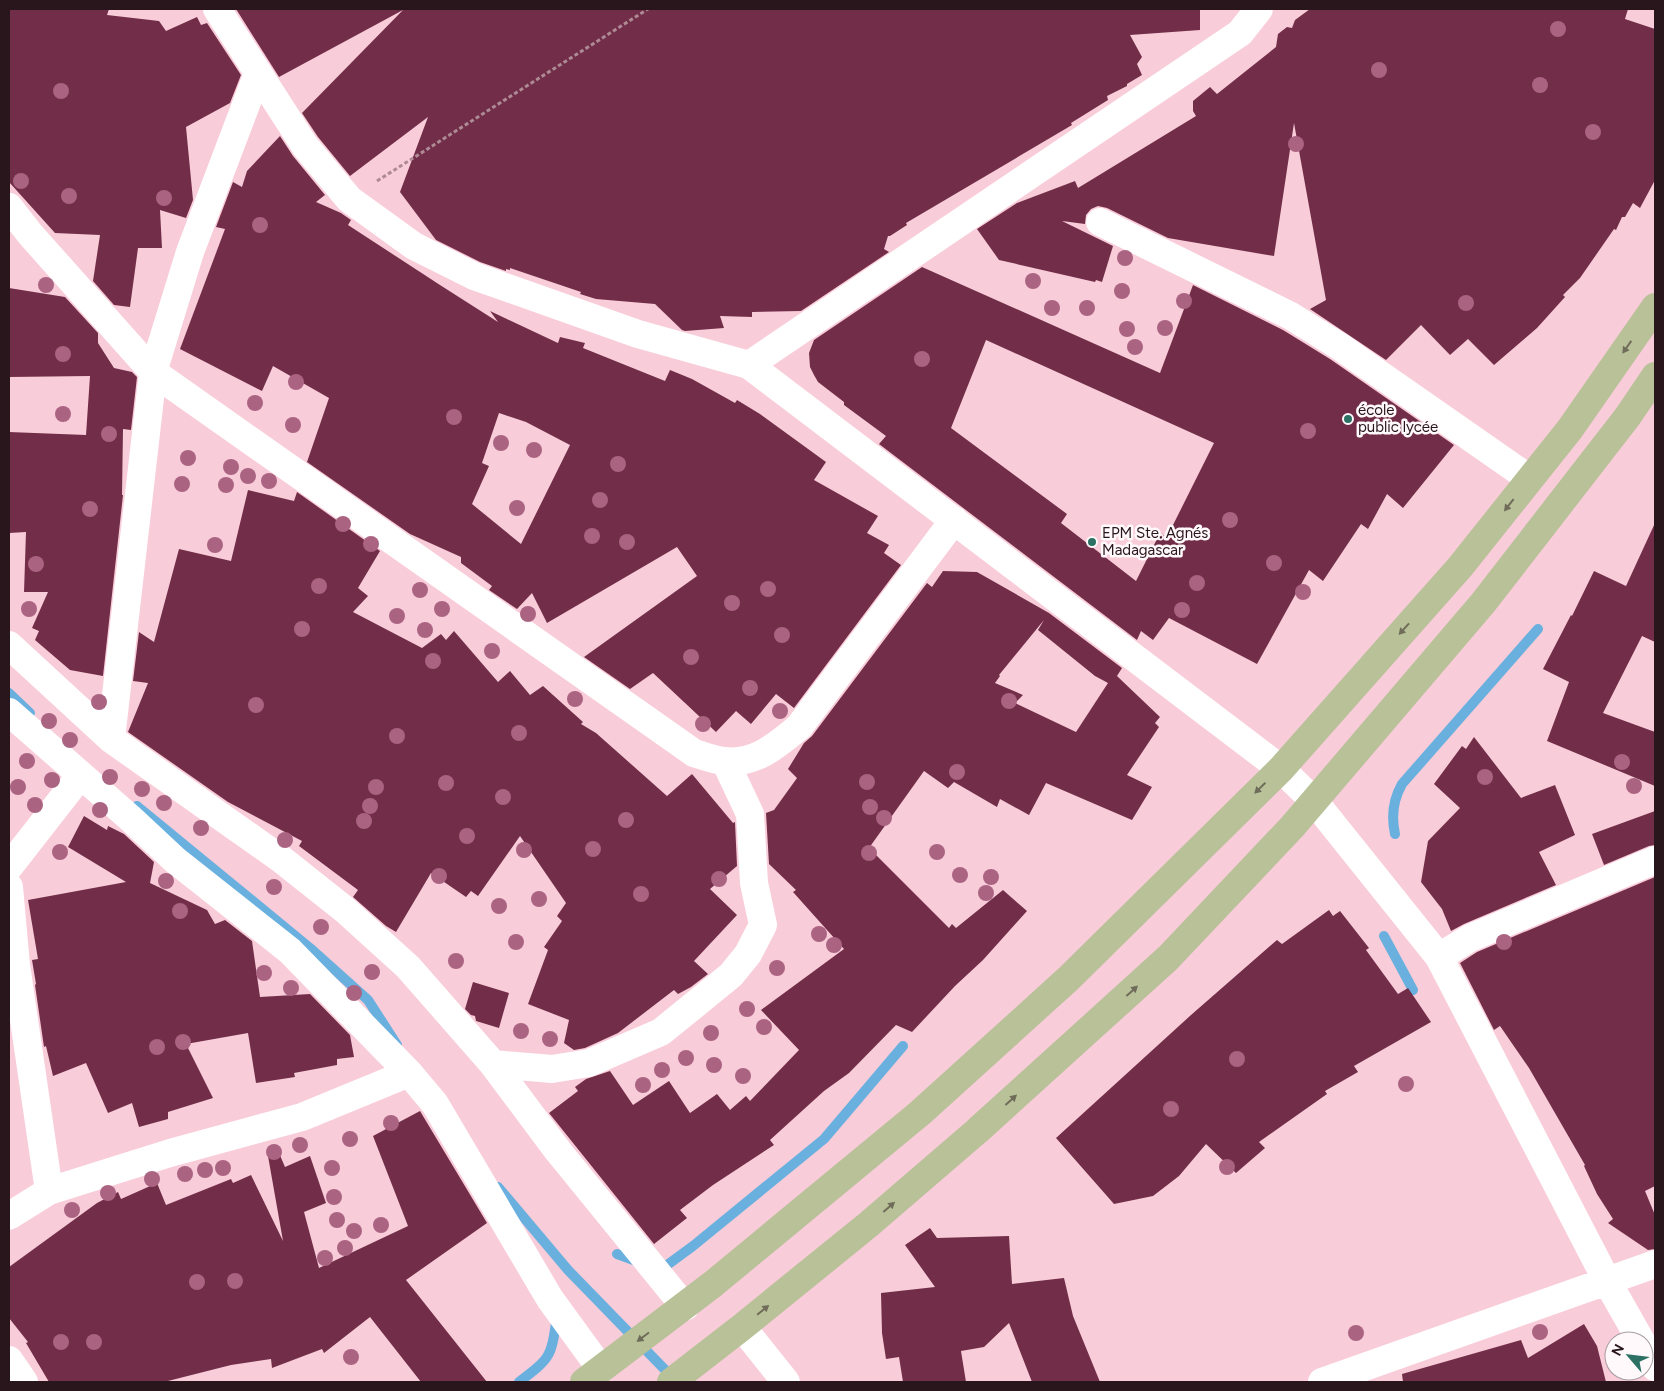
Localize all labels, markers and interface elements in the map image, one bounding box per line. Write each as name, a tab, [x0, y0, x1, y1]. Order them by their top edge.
one-way arrow	[1622, 340, 1632, 353]
place label: école public lycée	[1358, 401, 1438, 436]
marker: école public lycée	[1342, 413, 1354, 425]
one-way arrow	[1504, 498, 1515, 511]
place label: EPM Ste. Agnés Madagascar	[1102, 524, 1208, 559]
marker: EPM Ste. Agnés Madagascar	[1086, 536, 1098, 548]
one-way arrow	[1399, 622, 1410, 635]
one-way arrow	[1255, 782, 1267, 794]
one-way arrow	[1125, 985, 1137, 997]
one-way arrow	[1005, 1094, 1017, 1106]
one-way arrow	[882, 1201, 894, 1213]
one-way arrow	[756, 1305, 769, 1316]
north arrow	[1604, 1331, 1654, 1381]
one-way arrow	[637, 1332, 650, 1343]
text: N	[1608, 1341, 1628, 1359]

